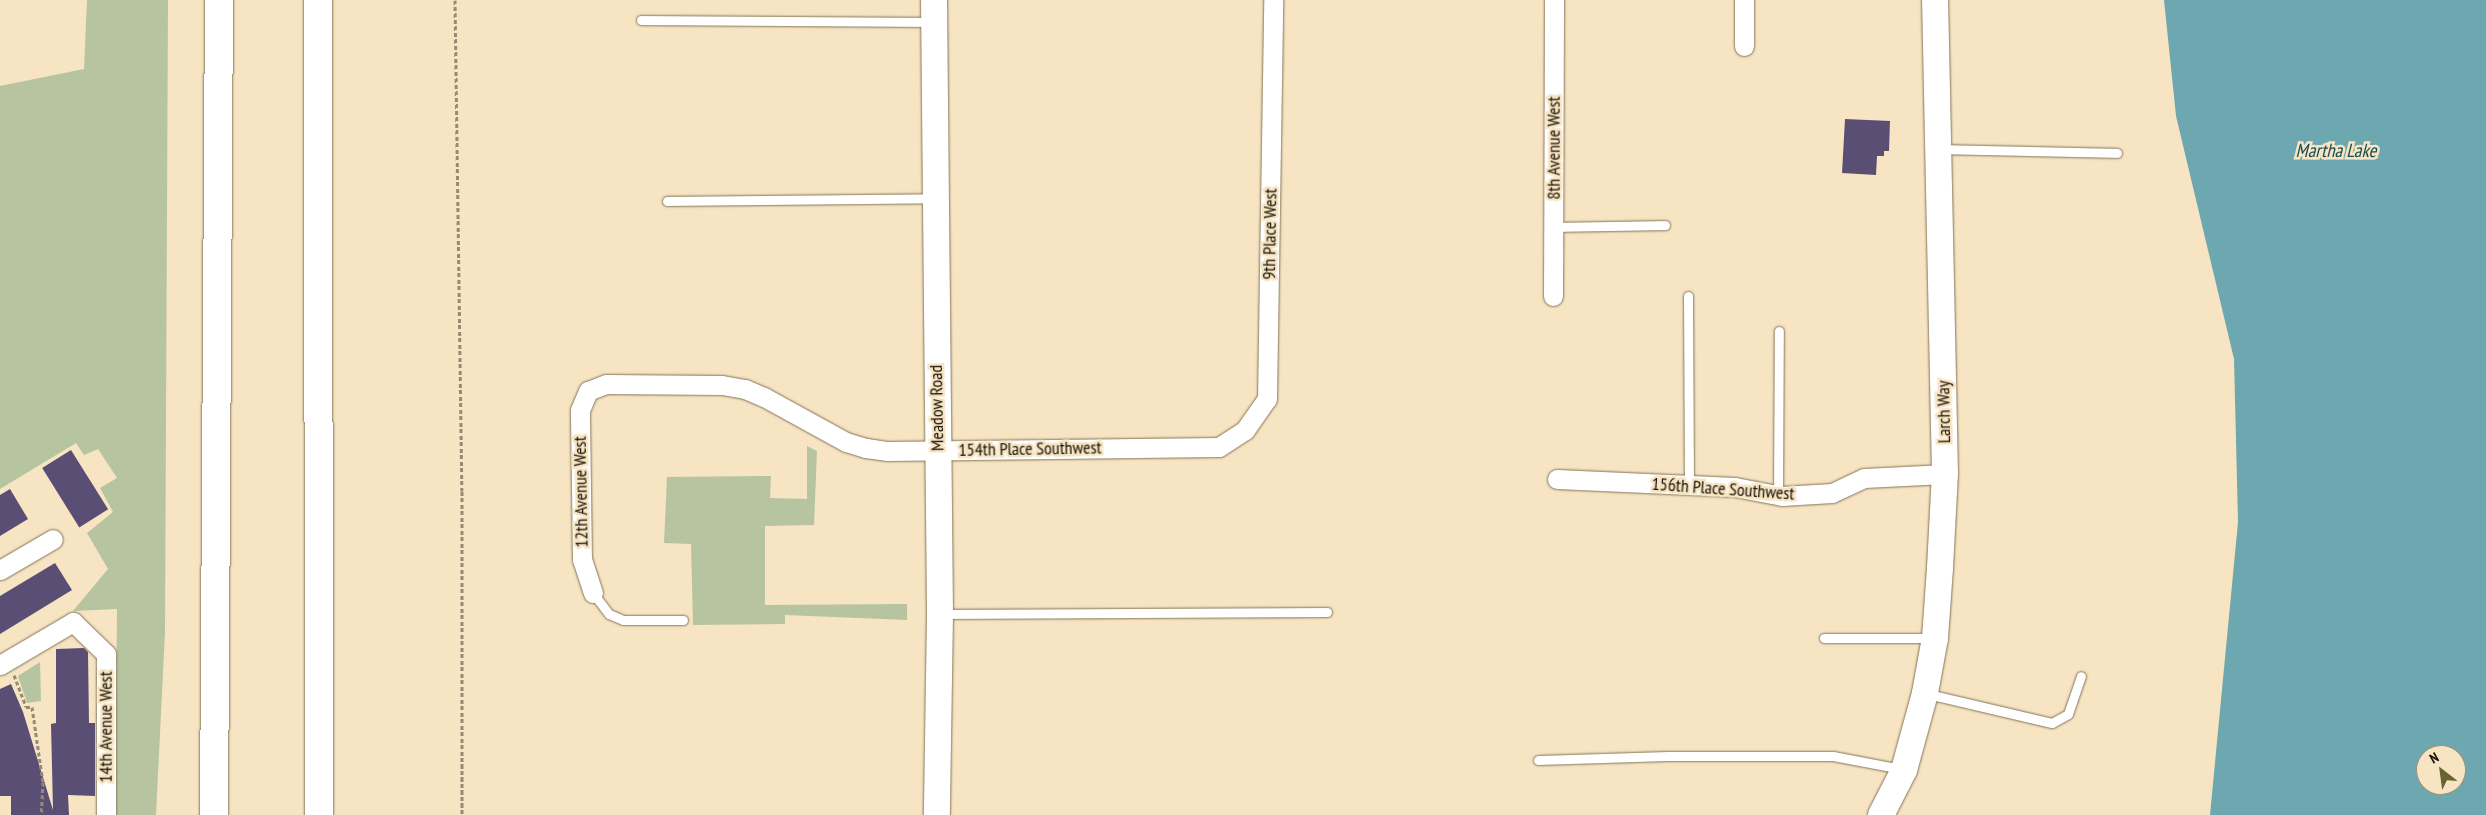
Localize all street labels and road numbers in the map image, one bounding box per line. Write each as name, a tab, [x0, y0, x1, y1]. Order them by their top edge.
street label: 8th Avenue West	[1543, 96, 1565, 200]
street label: 9th Place West	[1258, 188, 1282, 280]
street label: Meadow Road	[925, 364, 949, 452]
street label: Larch Way	[1933, 380, 1955, 444]
street label: 12th Avenue West	[569, 436, 593, 548]
street label: 154th Place Southwest	[958, 437, 1102, 461]
street label: 156th Place Southwest	[1651, 473, 1795, 505]
street label: 14th Avenue West	[95, 671, 117, 783]

